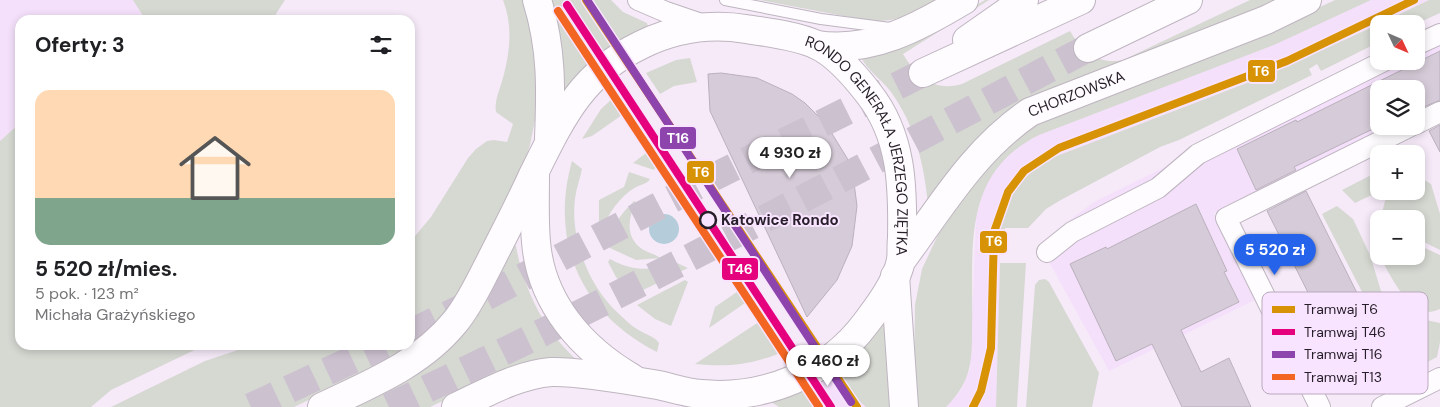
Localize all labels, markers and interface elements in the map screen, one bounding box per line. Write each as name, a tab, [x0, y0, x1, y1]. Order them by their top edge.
north arrow	[1370, 15, 1425, 70]
map controls	[1370, 15, 1425, 265]
text: Oferty: 3	[35, 31, 125, 59]
icon: filters	[367, 31, 395, 59]
street label: RONDO GENERAŁA JERZEGO ZIĘTKA	[802, 31, 912, 256]
line badge: T6	[1247, 59, 1276, 83]
text: T6	[1252, 62, 1270, 80]
street label: CHORZOWSKA	[1025, 66, 1128, 122]
button: layers	[1370, 80, 1425, 135]
icon: home	[170, 123, 260, 213]
line badge: T16	[659, 126, 697, 150]
text: T16	[667, 129, 689, 147]
pin: 4 930 zł	[738, 136, 842, 179]
text: 4 930 zł	[759, 142, 821, 163]
button: +	[1370, 145, 1425, 200]
line badge: T6	[686, 160, 715, 184]
text: T6	[692, 163, 710, 181]
place label: Katowice Rondo	[721, 210, 839, 230]
button: −	[1370, 210, 1425, 265]
marker: Katowice Rondo	[699, 211, 717, 229]
line badge: T6	[979, 230, 1008, 254]
text: T6	[985, 232, 1003, 250]
pin: 5 520 zł	[1223, 234, 1327, 276]
text: 5 520 zł	[1245, 239, 1305, 260]
text: 5 520 zł/mies.	[35, 255, 177, 283]
line badge: T46	[721, 257, 759, 281]
text: T46	[727, 260, 753, 278]
text: 5 pok. · 123 m²	[35, 283, 139, 304]
legend	[1262, 292, 1428, 394]
text: Tramwaj T6	[1304, 300, 1378, 318]
text: Michała Grażyńskiego	[35, 304, 196, 325]
text: Tramwaj T46	[1304, 323, 1386, 341]
pin: 6 460 zł	[776, 344, 880, 387]
text: Tramwaj T16	[1304, 345, 1383, 363]
text: 6 460 zł	[797, 350, 859, 371]
text: Tramwaj T13	[1304, 368, 1382, 386]

